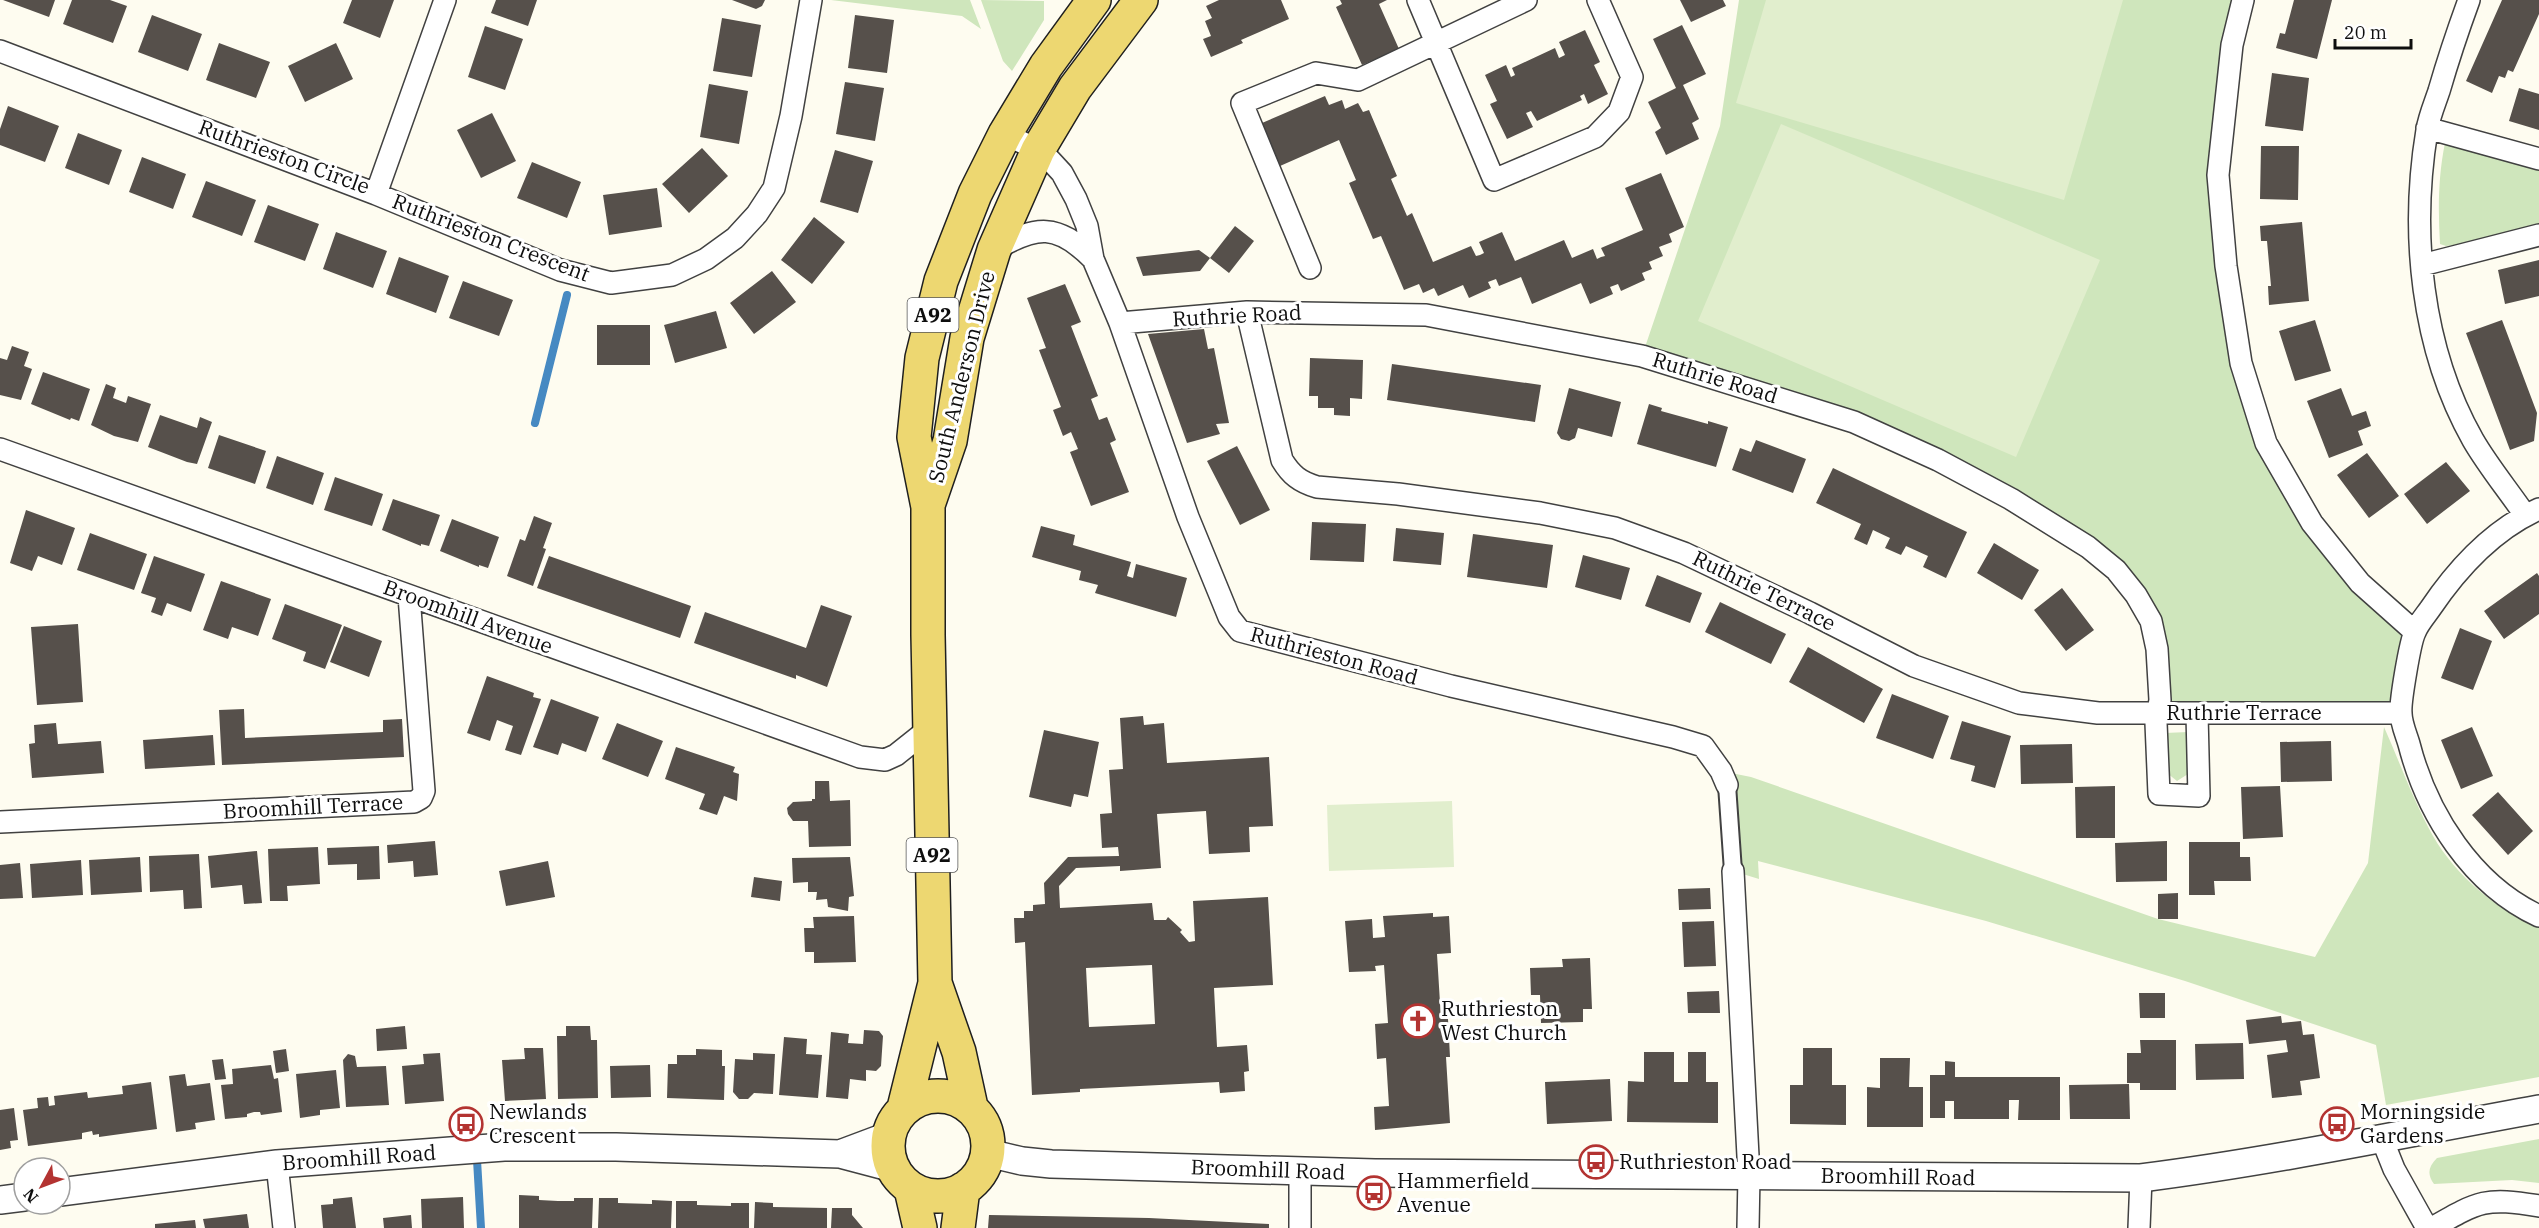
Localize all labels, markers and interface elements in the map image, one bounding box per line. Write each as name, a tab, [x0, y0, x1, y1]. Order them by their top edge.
scale bar	[2335, 12, 2412, 50]
text: 20 m	[2344, 21, 2387, 44]
street label: Ruthrieston Circle	[195, 112, 374, 200]
street label: Ruthrieston Crescent	[389, 187, 594, 288]
street label: South Anderson Drive	[921, 268, 1001, 485]
road number: A92	[908, 298, 958, 332]
street label: Ruthrie Road	[1171, 298, 1303, 332]
street label: Ruthrie Road	[1649, 345, 1782, 409]
street label: Ruthrie Terrace	[1688, 543, 1840, 637]
street label: Broomhill Avenue	[380, 572, 557, 660]
street label: Ruthrieston Road	[1247, 619, 1421, 691]
street label: Ruthrie Terrace	[2166, 698, 2322, 726]
street label: Broomhill Terrace	[222, 787, 404, 825]
road number: A92	[906, 838, 958, 872]
place label: Ruthrieston West Church	[1441, 994, 1567, 1046]
church icon: Ruthrieston West Church	[1400, 1003, 1436, 1039]
place label: Newlands Crescent	[489, 1097, 587, 1149]
place label: Morningside Gardens	[2360, 1097, 2485, 1149]
bus stop icon: Newlands Crescent	[448, 1106, 484, 1142]
bus stop icon: Morningside Gardens	[2319, 1106, 2355, 1142]
street label: Broomhill Road	[281, 1138, 437, 1176]
bus stop icon: Ruthrieston Road	[1578, 1144, 1614, 1180]
place label: Ruthrieston Road	[1619, 1147, 1792, 1175]
street label: Broomhill Road	[1190, 1152, 1346, 1186]
north arrow	[12, 1156, 72, 1216]
street label: Broomhill Road	[1821, 1161, 1976, 1191]
place label: Hammerfield Avenue	[1397, 1166, 1530, 1218]
bus stop icon: Hammerfield Avenue	[1356, 1175, 1392, 1211]
text: N	[19, 1185, 42, 1207]

